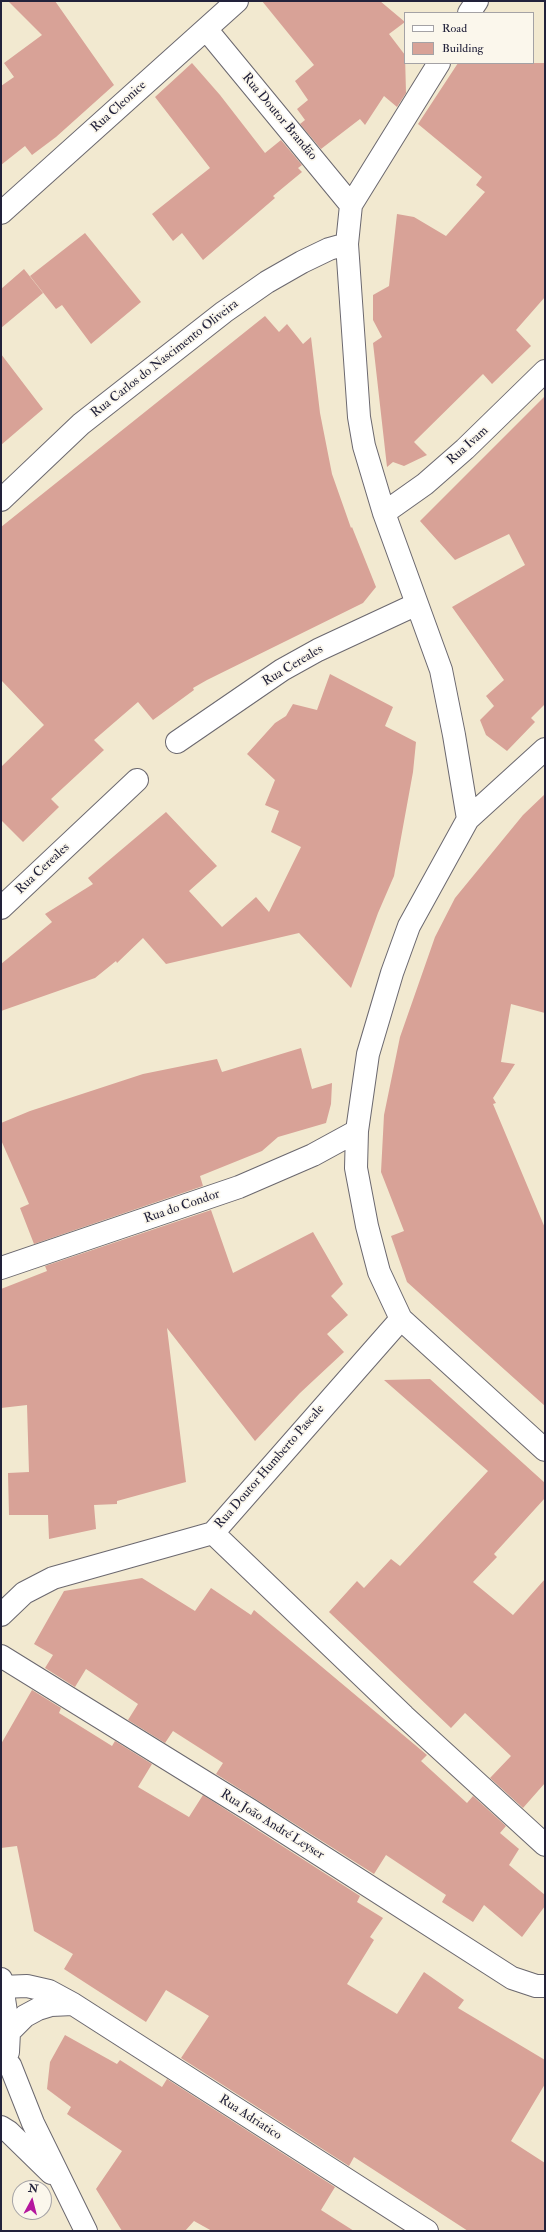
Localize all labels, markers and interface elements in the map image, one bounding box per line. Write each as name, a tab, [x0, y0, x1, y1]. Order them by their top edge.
legend	[404, 12, 534, 64]
text: Road	[442, 21, 467, 36]
text: Building	[442, 41, 483, 56]
street label: Rua Doutor Brandão	[238, 70, 320, 164]
street label: Rua Cleonice	[88, 78, 150, 136]
street label: Rua Carlos do Nascimento Oliveira	[88, 297, 242, 421]
street label: Rua Ivam	[444, 423, 492, 469]
street label: Rua Cereales	[260, 642, 326, 690]
street label: Rua Cereales	[13, 840, 73, 898]
street label: Rua do Condor	[142, 1187, 222, 1227]
street label: Rua Doutor Humberto Pascale	[212, 1402, 328, 1532]
street label: Rua João André Leyser	[217, 1787, 327, 1863]
street label: Rua Adriatico	[216, 2092, 284, 2144]
north arrow	[12, 2180, 52, 2220]
text: N	[28, 2182, 39, 2196]

